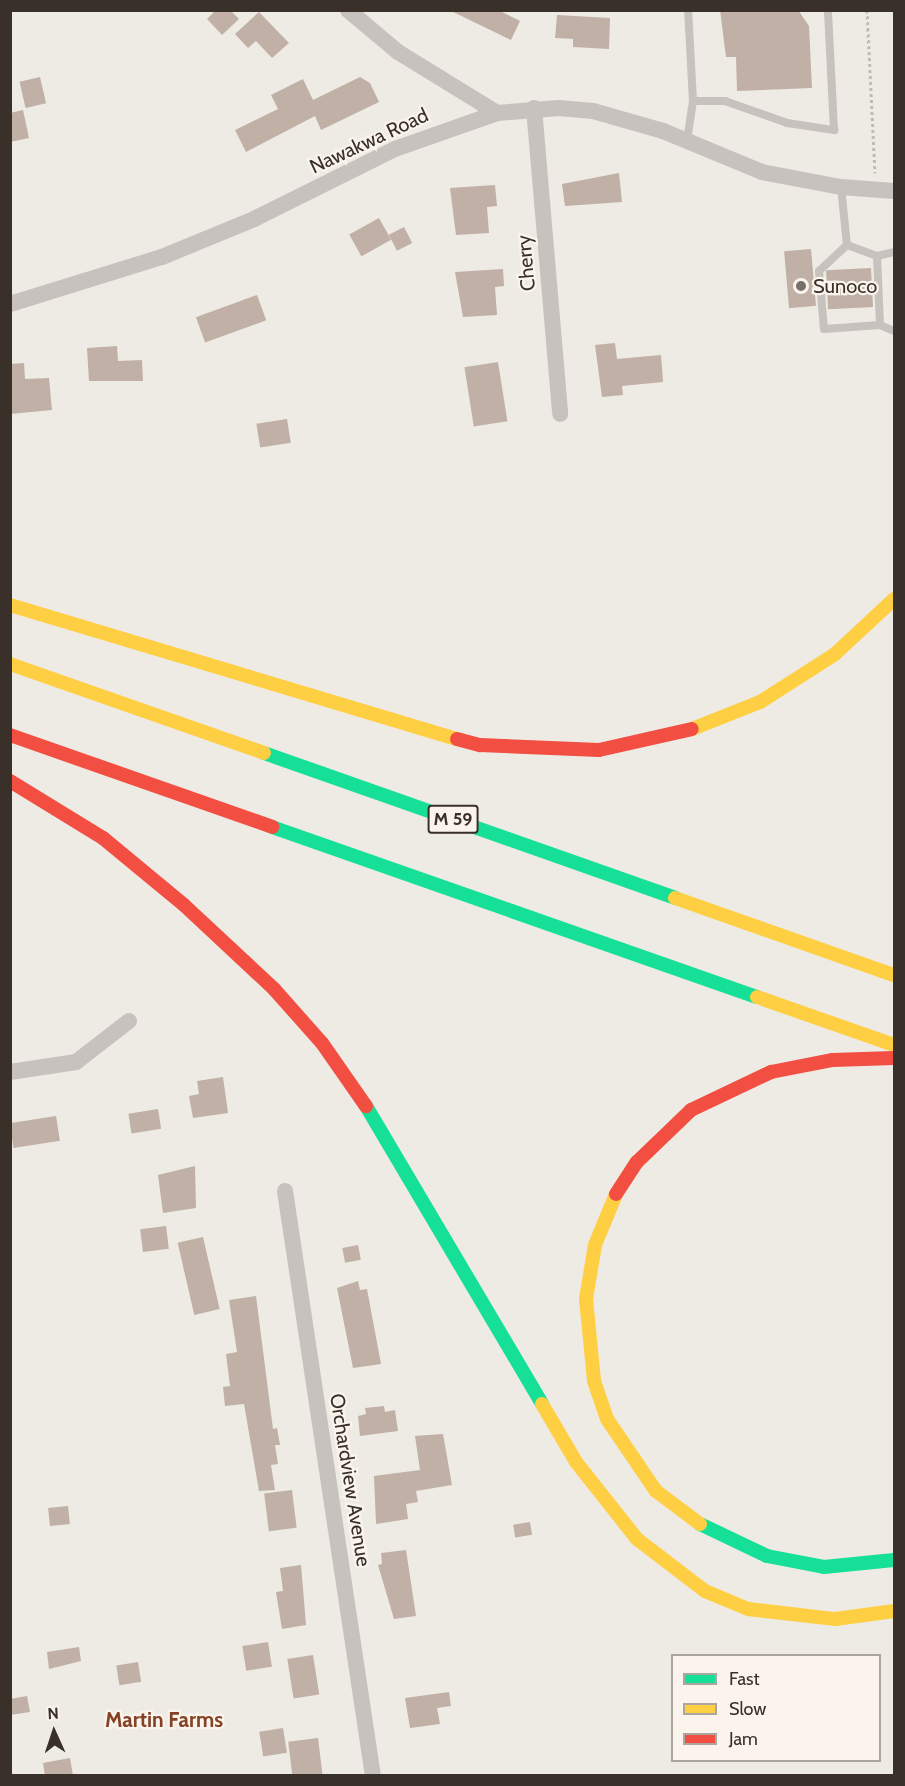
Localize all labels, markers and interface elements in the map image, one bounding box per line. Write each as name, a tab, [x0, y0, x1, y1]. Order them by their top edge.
street label: Nawakwa Road	[306, 103, 432, 179]
street label: Cherry	[512, 234, 540, 292]
place label: Sunoco	[813, 274, 877, 298]
marker: Sunoco	[794, 279, 808, 293]
road number: M 59	[428, 804, 478, 834]
street label: Orchardview Avenue	[324, 1392, 376, 1568]
legend	[671, 1654, 881, 1762]
text: Fast	[729, 1668, 760, 1690]
text: Slow	[729, 1698, 766, 1720]
north arrow	[24, 1702, 84, 1762]
text: N	[47, 1704, 59, 1723]
district label: Martin Farms	[105, 1707, 223, 1733]
text: Jam	[729, 1728, 758, 1750]

